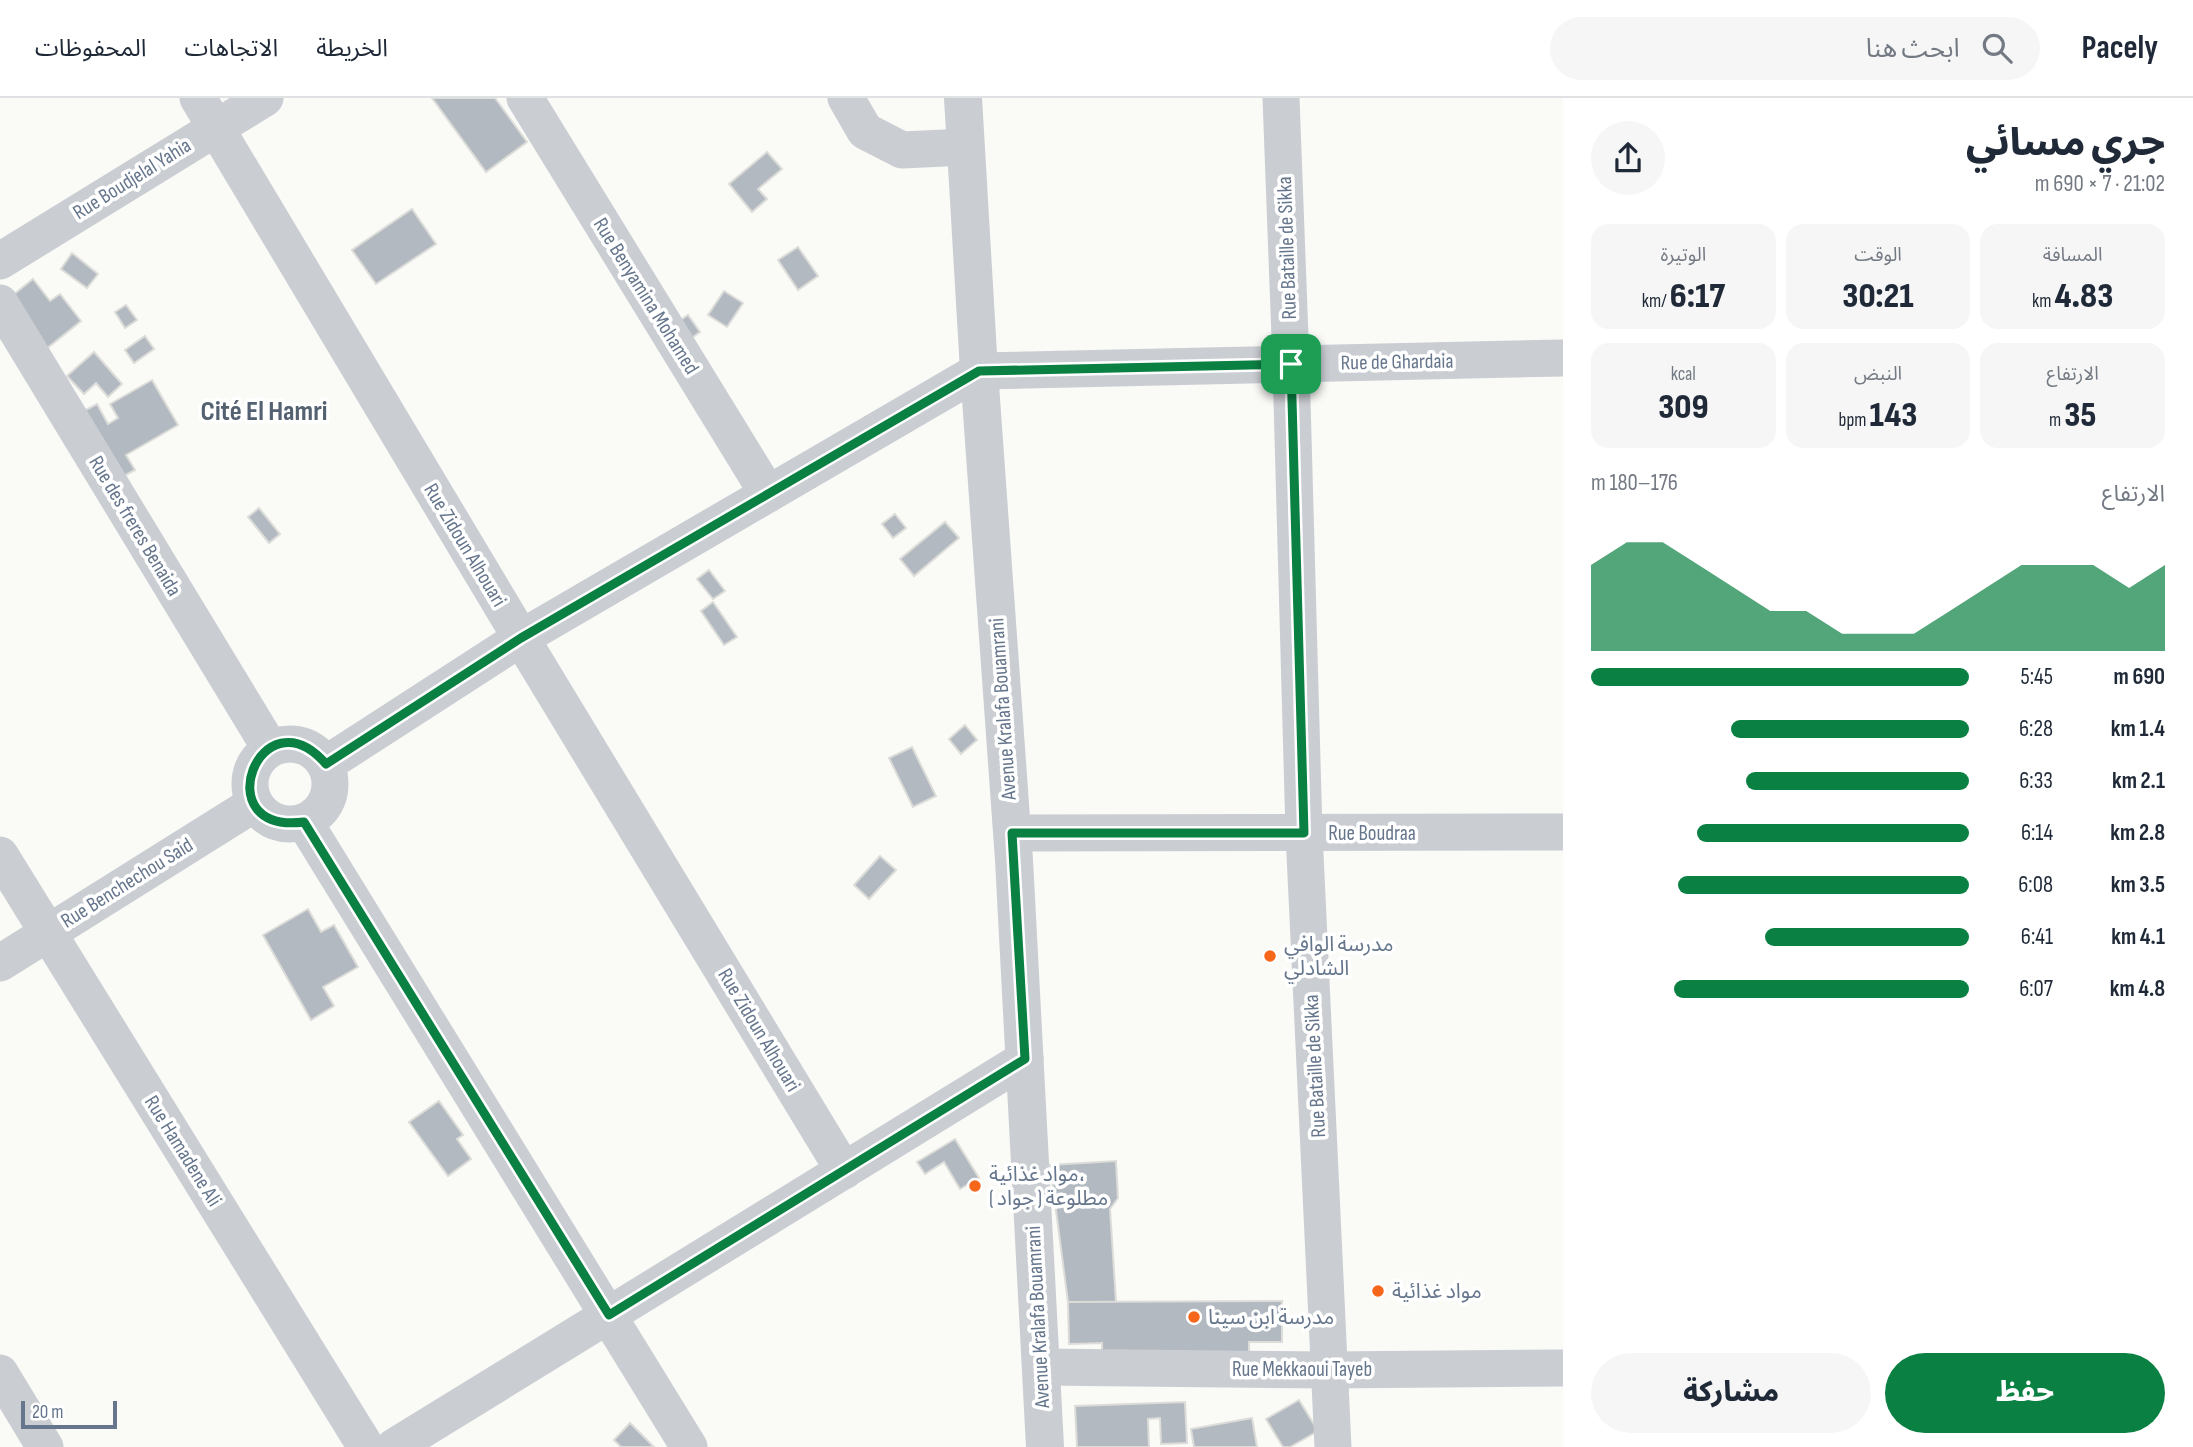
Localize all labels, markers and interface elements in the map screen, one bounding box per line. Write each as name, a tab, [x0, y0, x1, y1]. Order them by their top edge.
search box	[1550, 17, 2040, 80]
text: Pacely	[2082, 28, 2158, 68]
icon: search	[1978, 29, 2016, 67]
text: المحفوظات	[35, 34, 146, 63]
text: الاتجاهات	[184, 34, 278, 63]
text: الخريطة	[316, 34, 388, 63]
text: ابحث هنا	[1866, 34, 1960, 65]
button: share	[1591, 121, 1665, 195]
text: جري مسائي	[1966, 121, 2165, 166]
street label: Rue Boudjelal Yahia	[68, 133, 196, 225]
text: 21:02 · 7 × 690 m	[2035, 170, 2165, 198]
street label: Rue Bataille de Sikka	[1272, 176, 1302, 320]
street label: Rue Benyamina Mohamed	[588, 213, 704, 379]
text: الوتيرة	[1661, 244, 1706, 267]
text: الوقت	[1854, 244, 1902, 267]
text: المسافة	[2043, 244, 2103, 267]
text: 6:17	[1670, 275, 1725, 318]
text: 30:21	[1842, 275, 1914, 318]
text: 4.83	[2055, 275, 2113, 318]
text: /km	[1642, 290, 1670, 313]
text: km	[2032, 290, 2055, 313]
pin	[1261, 334, 1321, 394]
icon: arrive	[1272, 345, 1310, 383]
street label: Rue de Ghardaia	[1340, 349, 1454, 375]
text: kcal	[1671, 363, 1696, 386]
text: النبض	[1854, 363, 1902, 386]
text: الارتفاع	[2047, 363, 2099, 386]
text: 309	[1658, 386, 1709, 429]
text: 143	[1870, 394, 1918, 437]
text: 35	[2064, 394, 2096, 437]
district label: Cité El Hamri	[201, 395, 327, 428]
text: bpm	[1839, 409, 1870, 432]
text: m	[2049, 409, 2064, 432]
street label: Rue des freres Benaida	[83, 451, 187, 601]
text: 176–180 m	[1591, 469, 1678, 497]
street label: Rue Zidoun Alhouari	[418, 479, 512, 611]
text: الارتفاع	[2102, 480, 2165, 508]
street label: Avenue Kralafa Bouamrani	[984, 617, 1022, 802]
text: 5:45	[2021, 663, 2053, 691]
text: 690 m	[2114, 663, 2165, 691]
text: 6:28	[2019, 715, 2053, 743]
text: 1.4 km	[2111, 715, 2165, 743]
text: 6:33	[2019, 767, 2053, 795]
text: 2.1 km	[2112, 767, 2165, 795]
text: 6:14	[2021, 819, 2053, 847]
text: 2.8 km	[2110, 819, 2165, 847]
street label: Rue Boudraa	[1328, 821, 1416, 846]
street label: Rue Benchechou Said	[56, 832, 198, 934]
text: 6:08	[2018, 871, 2053, 899]
text: 3.5 km	[2111, 871, 2165, 899]
text: 6:41	[2021, 923, 2053, 951]
text: 4.1 km	[2111, 923, 2165, 951]
place label: مدرسة الوافي الشادلي	[1284, 932, 1394, 983]
marker: مدرسة الوافي الشادلي	[1262, 948, 1278, 964]
street label: Rue Zidoun Alhouari	[712, 964, 806, 1096]
text: 6:07	[2019, 975, 2053, 1003]
text: 4.8 km	[2110, 975, 2165, 1003]
street label: Rue Bataille de Sikka	[1299, 994, 1331, 1138]
street label: Rue Hamadene Ali	[139, 1091, 227, 1211]
place label: مواد غذائية، مطلوعة ( جواد )	[989, 1162, 1108, 1211]
marker: مواد غذائية، مطلوعة ( جواد )	[967, 1178, 983, 1194]
street label: Avenue Kralafa Bouamrani	[1021, 1225, 1055, 1410]
place label: مواد غذائية	[1392, 1279, 1482, 1304]
marker: مواد غذائية	[1370, 1283, 1386, 1299]
place label: مدرسة ابن سينا	[1208, 1305, 1334, 1330]
marker: مدرسة ابن سينا	[1186, 1309, 1202, 1325]
button: مشاركة	[1591, 1353, 1871, 1433]
button: حفظ	[1885, 1353, 2165, 1433]
street label: Rue Mekkaoui Tayeb	[1232, 1357, 1372, 1382]
scale bar	[21, 1398, 117, 1430]
text: 20 m	[32, 1401, 64, 1424]

